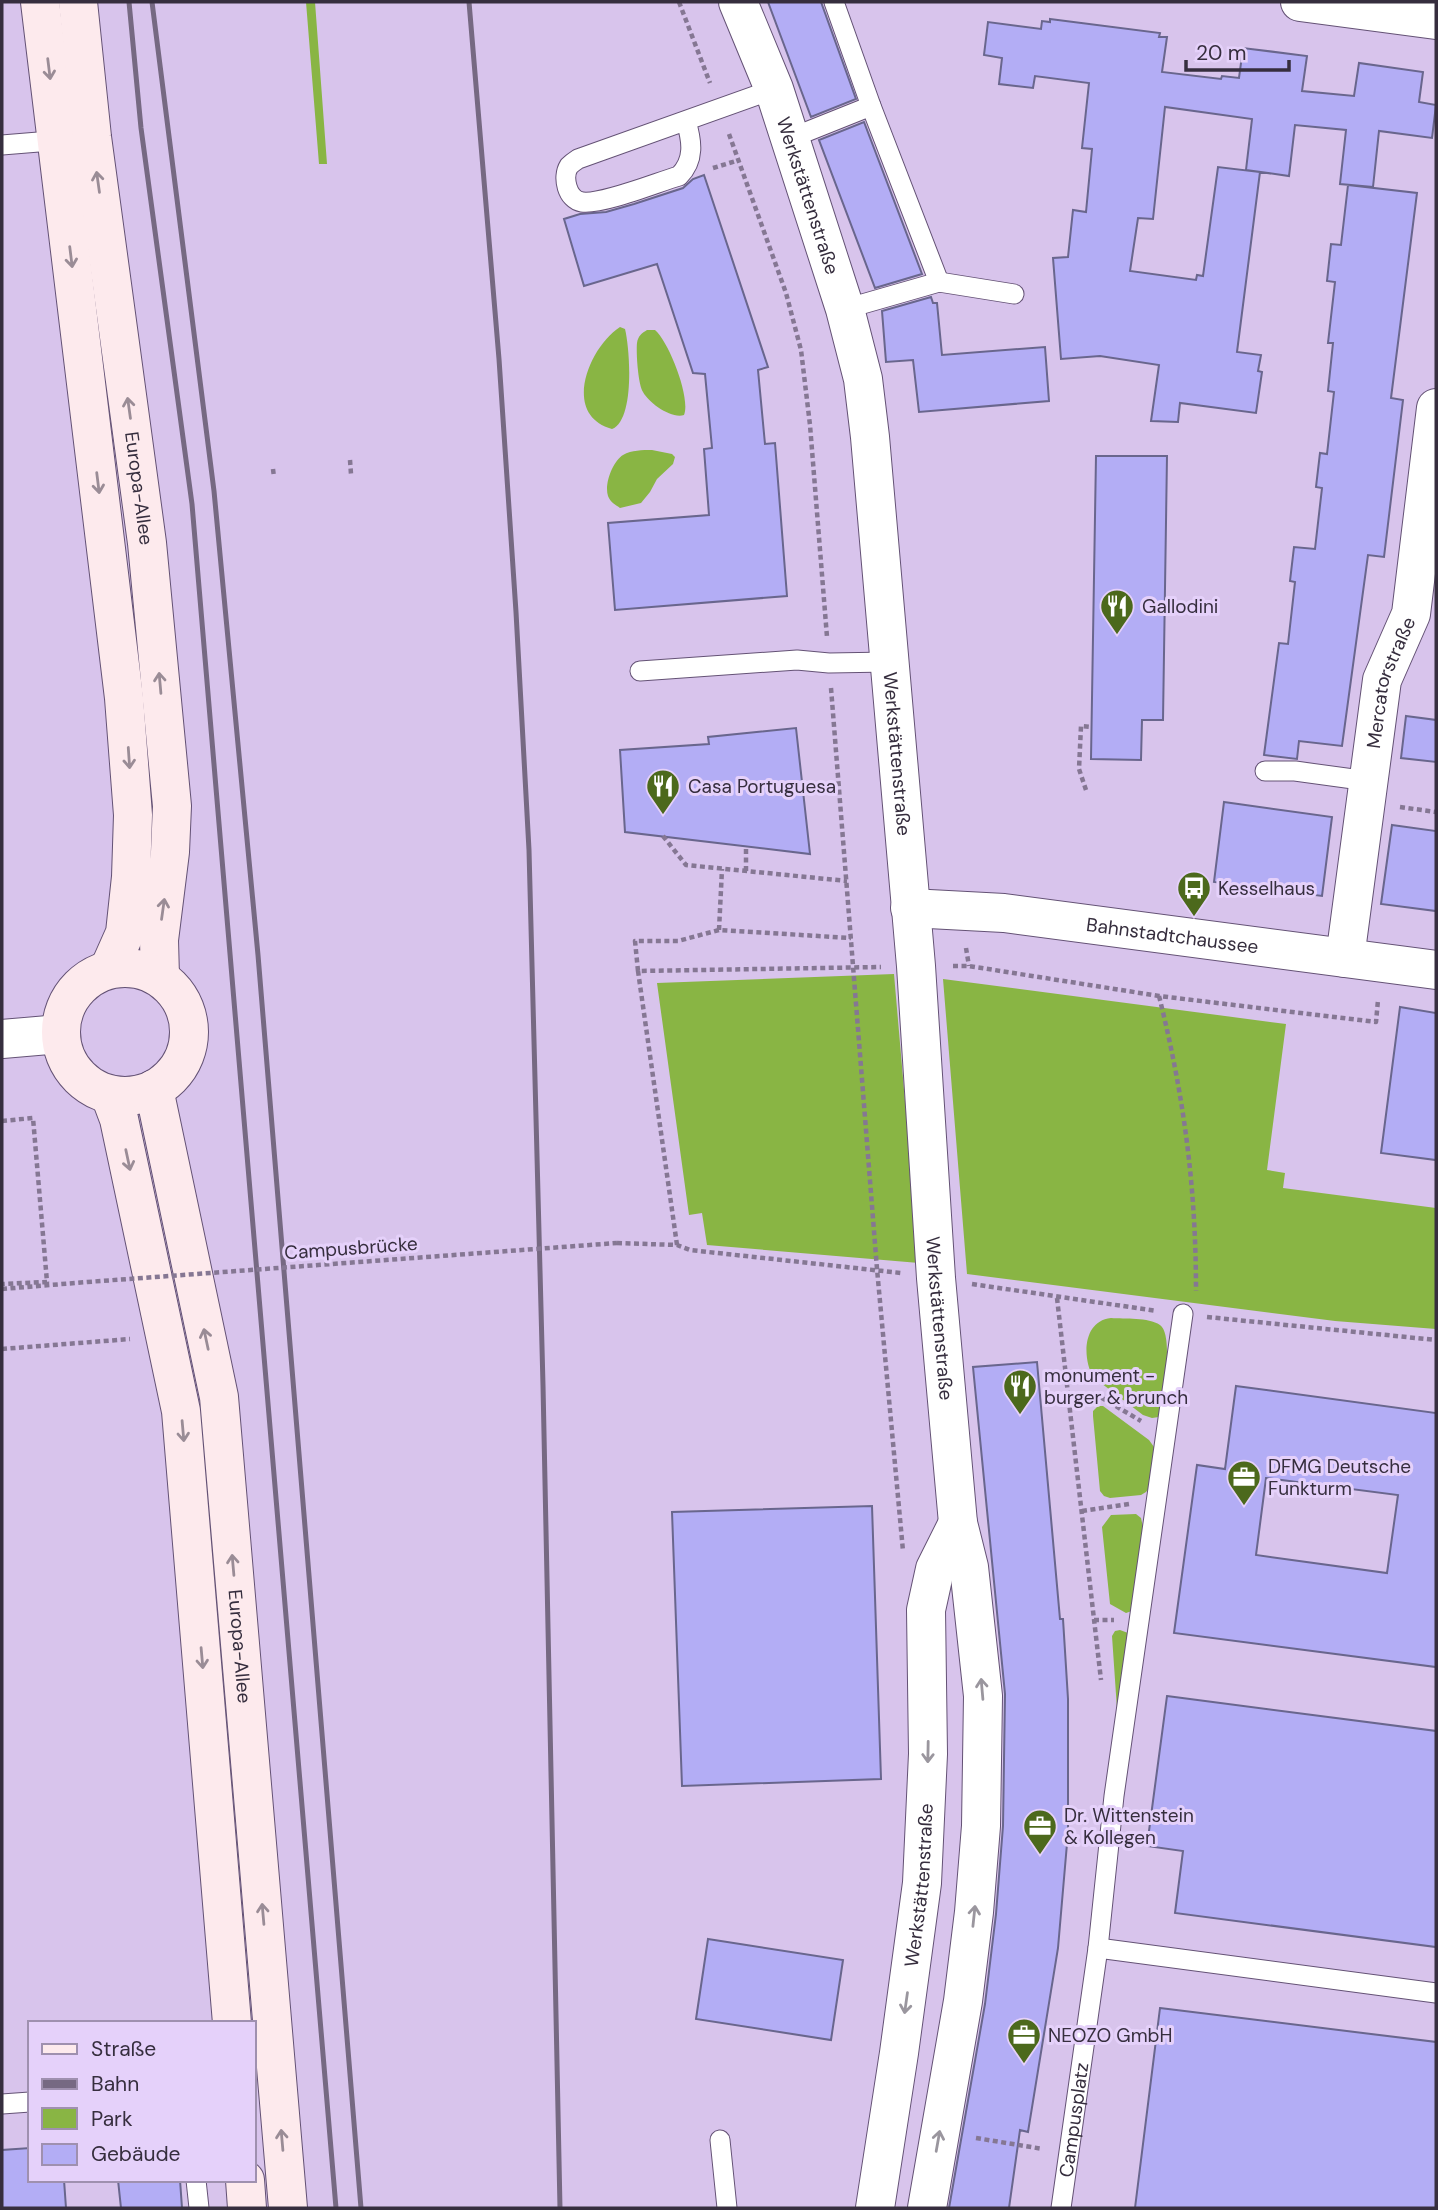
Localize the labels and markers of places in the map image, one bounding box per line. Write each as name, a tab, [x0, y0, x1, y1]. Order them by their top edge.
restaurant icon: Gallodini	[1098, 587, 1136, 636]
place label: Gallodini	[1142, 594, 1218, 619]
restaurant icon: Casa Portuguesa	[644, 767, 682, 816]
place label: Casa Portuguesa	[688, 774, 836, 799]
bus stop icon: Kesselhaus	[1175, 869, 1213, 918]
place label: Kesselhaus	[1218, 876, 1315, 901]
place label: monument - burger & brunch	[1044, 1363, 1188, 1410]
restaurant icon: monument - burger & brunch	[1001, 1367, 1039, 1416]
place label: DFMG Deutsche Funkturm	[1268, 1454, 1411, 1501]
office icon: DFMG Deutsche Funkturm	[1225, 1458, 1263, 1507]
place label: Dr. Wittenstein & Kollegen	[1064, 1803, 1194, 1850]
office icon: Dr. Wittenstein & Kollegen	[1021, 1807, 1059, 1856]
office icon: NEOZO GmbH	[1005, 2016, 1043, 2065]
place label: NEOZO GmbH	[1048, 2023, 1172, 2048]

